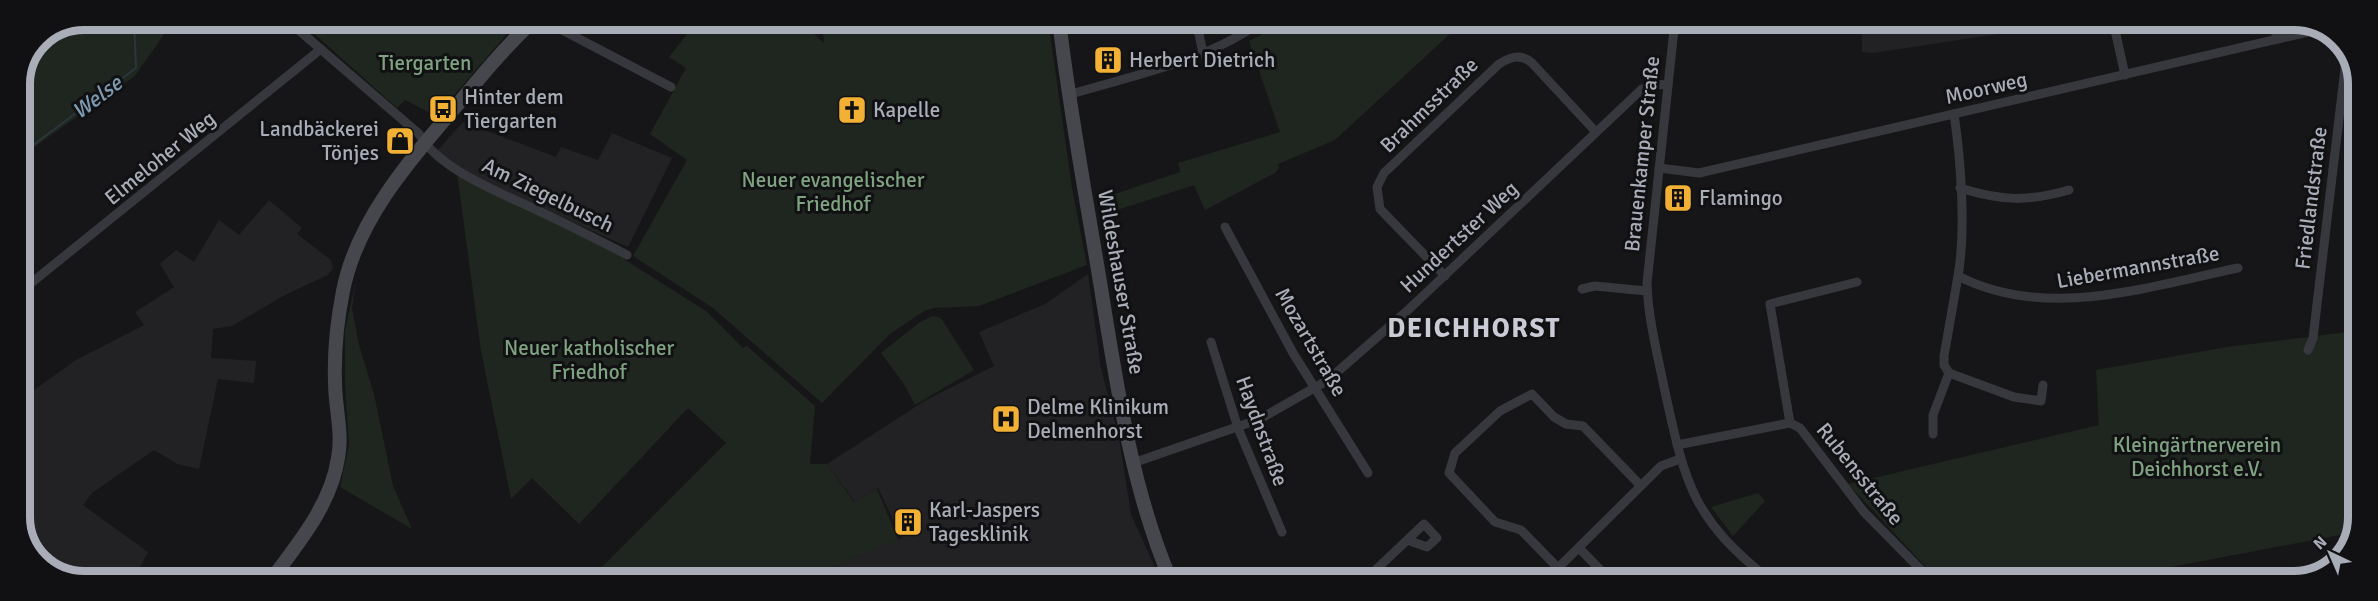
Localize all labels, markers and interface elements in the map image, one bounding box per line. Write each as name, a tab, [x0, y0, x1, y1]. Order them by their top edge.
building icon: Herbert Dietrich	[1092, 44, 1124, 76]
place label: Herbert Dietrich	[1129, 47, 1275, 73]
park label: Tiergarten	[378, 50, 472, 76]
street label: Brahmsstraße	[1374, 52, 1484, 158]
street label: Brauenkamper Straße	[1619, 55, 1665, 253]
street label: Moorweg	[1942, 66, 2030, 110]
water label: Welse	[67, 69, 128, 125]
place label: Hinter dem Tiergarten	[464, 84, 564, 134]
bus stop icon: Hinter dem Tiergarten	[427, 93, 459, 125]
church icon: Kapelle	[836, 94, 868, 126]
place label: Kapelle	[873, 97, 940, 123]
street label: Elmeloher Weg	[99, 105, 221, 211]
place label: Landbäckerei Tönjes	[259, 116, 379, 166]
shop icon: Landbäckerei Tönjes	[384, 125, 416, 157]
street label: Friedlandstraße	[2289, 125, 2333, 271]
street label: Am Ziegelbusch	[478, 152, 618, 238]
park label: Neuer evangelischer Friedhof	[741, 167, 925, 217]
street label: Hundertster Weg	[1395, 176, 1523, 298]
building icon: Flamingo	[1662, 182, 1694, 214]
place label: Flamingo	[1699, 185, 1783, 211]
street label: Wildeshauser Straße	[1092, 188, 1150, 376]
street label: Liebermannstraße	[2055, 240, 2221, 294]
street label: Mozartstraße	[1269, 283, 1353, 401]
district label: DEICHHORST	[1387, 312, 1561, 345]
park label: Neuer katholischer Friedhof	[504, 335, 674, 385]
street label: Haydnstraße	[1230, 372, 1294, 490]
place label: Delme Klinikum Delmenhorst	[1027, 394, 1169, 444]
hospital icon: Delme Klinikum Delmenhorst	[990, 403, 1022, 435]
street label: Rubensstraße	[1811, 418, 1909, 530]
park label: Kleingärtnerverein Deichhorst e.V.	[2113, 432, 2281, 482]
place label: Karl-Jaspers Tagesklinik	[929, 497, 1040, 547]
building icon: Karl-Jaspers Tagesklinik	[892, 506, 924, 538]
north arrow	[2300, 523, 2360, 583]
text: N	[2309, 532, 2331, 554]

